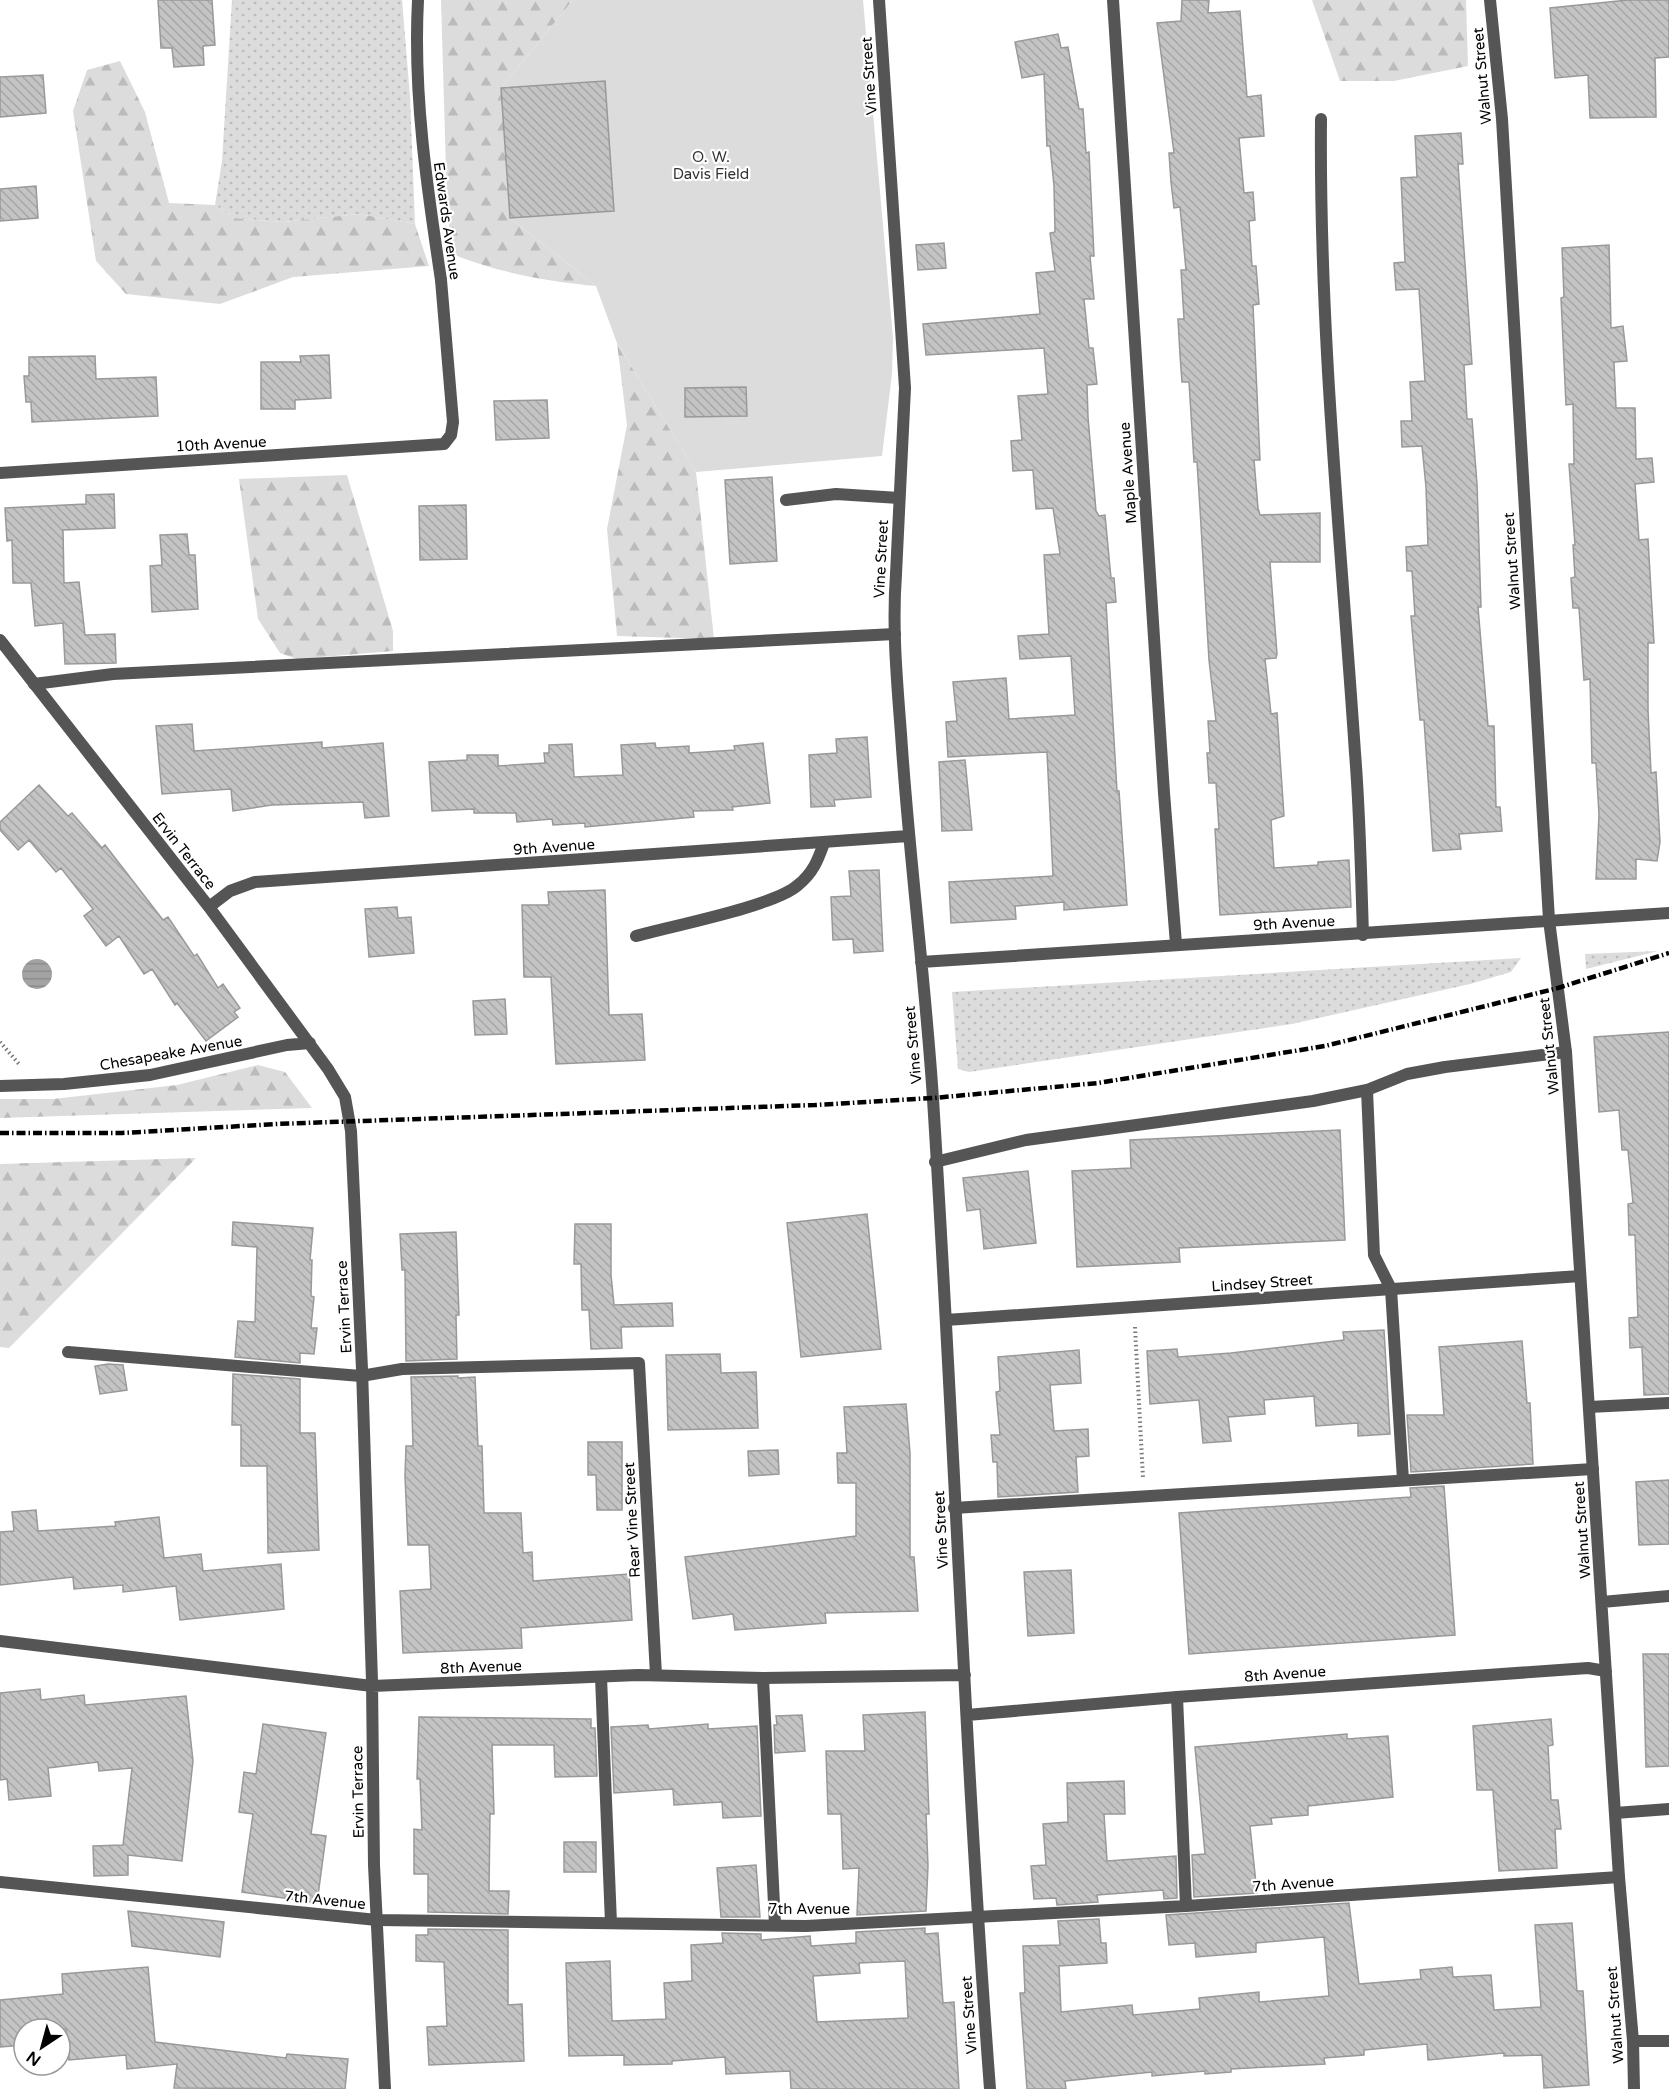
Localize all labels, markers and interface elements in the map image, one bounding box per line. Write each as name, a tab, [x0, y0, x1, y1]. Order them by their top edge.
street label: Walnut Street	[1469, 26, 1495, 125]
street label: Vine Street	[857, 36, 881, 116]
park label: O. W. Davis Field	[673, 148, 749, 183]
street label: Edwards Avenue	[430, 161, 464, 281]
street label: Maple Avenue	[1115, 421, 1141, 525]
street label: 10th Avenue	[175, 433, 267, 455]
street label: Walnut Street	[1500, 512, 1524, 610]
street label: Vine Street	[870, 519, 892, 599]
street label: Ervin Terrace	[148, 809, 220, 893]
street label: 9th Avenue	[513, 835, 595, 859]
street label: 9th Avenue	[1253, 912, 1335, 934]
street label: Walnut Street	[1535, 996, 1563, 1095]
street label: Vine Street	[901, 1005, 925, 1085]
street label: Chesapeake Avenue	[98, 1032, 244, 1074]
street label: Ervin Terrace	[333, 1260, 355, 1354]
street label: Lindsey Street	[1211, 1270, 1313, 1296]
street label: Rear Vine Street	[620, 1462, 644, 1578]
street label: Walnut Street	[1570, 1481, 1594, 1579]
street label: Vine Street	[930, 1490, 952, 1570]
street label: 8th Avenue	[440, 1657, 522, 1677]
street label: 8th Avenue	[1244, 1662, 1326, 1686]
street label: Ervin Terrace	[348, 1745, 368, 1839]
street label: 7th Avenue	[1252, 1872, 1334, 1896]
street label: 7th Avenue	[283, 1887, 367, 1913]
street label: 7th Avenue	[768, 1900, 850, 1918]
street label: Walnut Street	[1603, 1966, 1627, 2064]
street label: Vine Street	[957, 1975, 981, 2055]
north arrow	[12, 2017, 72, 2077]
text: N	[23, 2046, 45, 2070]

